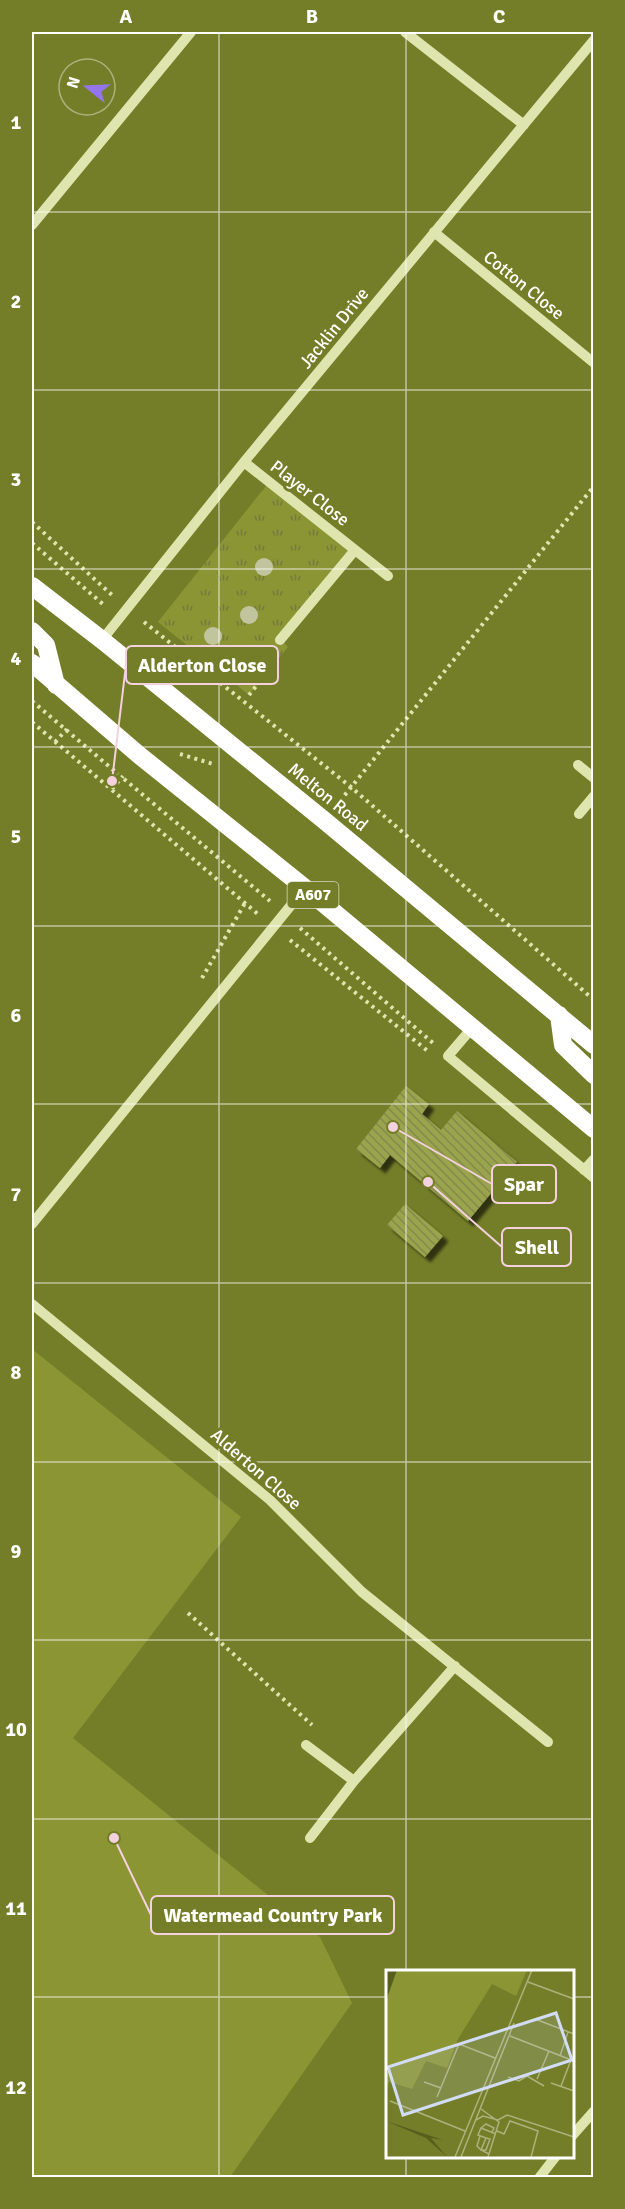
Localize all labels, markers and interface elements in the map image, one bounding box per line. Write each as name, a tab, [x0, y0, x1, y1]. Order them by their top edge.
text: A	[120, 4, 133, 29]
text: B	[306, 4, 318, 29]
text: C	[493, 4, 505, 29]
north arrow	[57, 57, 117, 117]
text: N	[62, 74, 85, 91]
text: 1	[11, 110, 22, 135]
street label: Cotton Close	[479, 246, 569, 324]
street label: Jacklin Drive	[295, 283, 373, 373]
text: 2	[11, 289, 21, 314]
street label: Player Close	[266, 455, 354, 531]
text: 3	[11, 467, 21, 492]
text: 4	[11, 646, 22, 671]
callout: Alderton Close	[126, 646, 278, 684]
text: Alderton Close	[138, 653, 266, 678]
street label: Melton Road	[284, 758, 372, 836]
text: 5	[11, 824, 21, 849]
road number: A607	[288, 882, 338, 908]
text: 6	[11, 1003, 22, 1028]
callout: Spar	[492, 1165, 556, 1203]
text: Spar	[504, 1172, 544, 1197]
text: 7	[11, 1182, 22, 1207]
callout: Shell	[502, 1228, 571, 1266]
text: Shell	[515, 1235, 559, 1260]
text: 8	[11, 1360, 22, 1385]
street label: Alderton Close	[206, 1424, 306, 1514]
text: 9	[11, 1539, 22, 1564]
text: 10	[5, 1717, 27, 1742]
text: 11	[5, 1896, 27, 1921]
callout: Watermead Country Park	[151, 1896, 394, 1934]
text: Watermead Country Park	[163, 1903, 383, 1928]
inset map	[386, 1970, 574, 2158]
text: 12	[5, 2075, 27, 2100]

